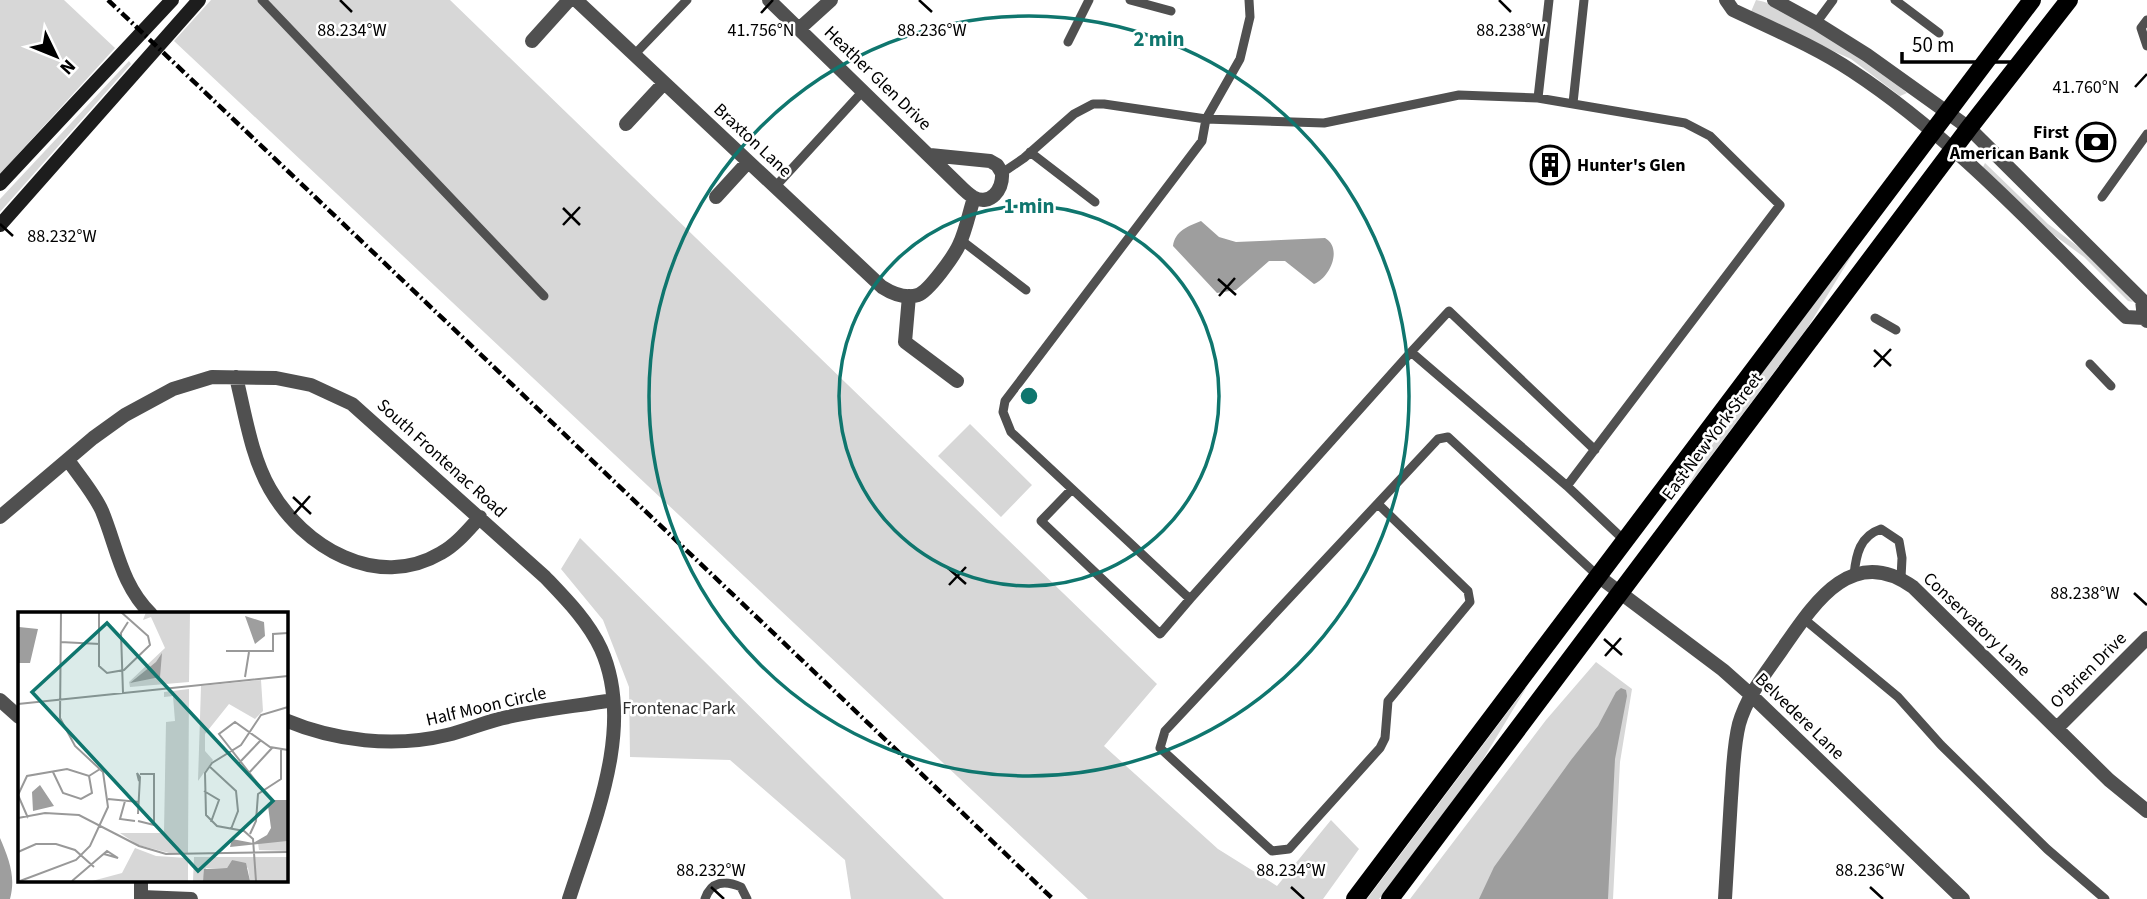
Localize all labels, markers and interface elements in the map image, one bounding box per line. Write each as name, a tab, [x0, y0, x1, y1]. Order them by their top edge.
text: 88.234°W	[317, 18, 387, 43]
text: 41.756°N	[728, 18, 794, 43]
text: 88.236°W	[897, 18, 967, 43]
text: 88.238°W	[1476, 18, 1546, 43]
street label: Heather Glen Drive	[818, 20, 937, 136]
north arrow	[21, 21, 91, 91]
scale bar	[1902, 21, 2021, 65]
text: 2 min	[1133, 24, 1185, 54]
text: 50 m	[1912, 30, 1954, 60]
text: N	[53, 53, 82, 80]
text: 41.760°N	[2053, 75, 2119, 100]
street label: Braxton Lane	[708, 98, 797, 183]
place label: First American Bank	[1949, 120, 2069, 166]
bank icon: First American Bank	[2075, 121, 2117, 163]
building icon: Hunter's Glen	[1529, 144, 1571, 186]
place label: Hunter's Glen	[1577, 153, 1686, 178]
text: 1 min	[1003, 191, 1055, 221]
text: 88.232°W	[27, 224, 97, 249]
street label: East New York Street	[1656, 367, 1769, 505]
centre of rings	[1017, 384, 1041, 408]
street label: South Frontenac Road	[371, 393, 512, 524]
street label: Conservatory Lane	[1917, 566, 2036, 682]
text: 88.238°W	[2050, 581, 2120, 606]
inset map	[18, 612, 287, 881]
street label: O'Brien Drive	[2044, 626, 2132, 714]
street label: Belvedere Lane	[1749, 667, 1850, 766]
street label: Half Moon Circle	[423, 680, 549, 732]
park label: Frontenac Park	[622, 696, 736, 721]
text: 88.232°W	[676, 858, 746, 883]
text: 88.234°W	[1256, 858, 1326, 883]
text: 88.236°W	[1835, 858, 1905, 883]

